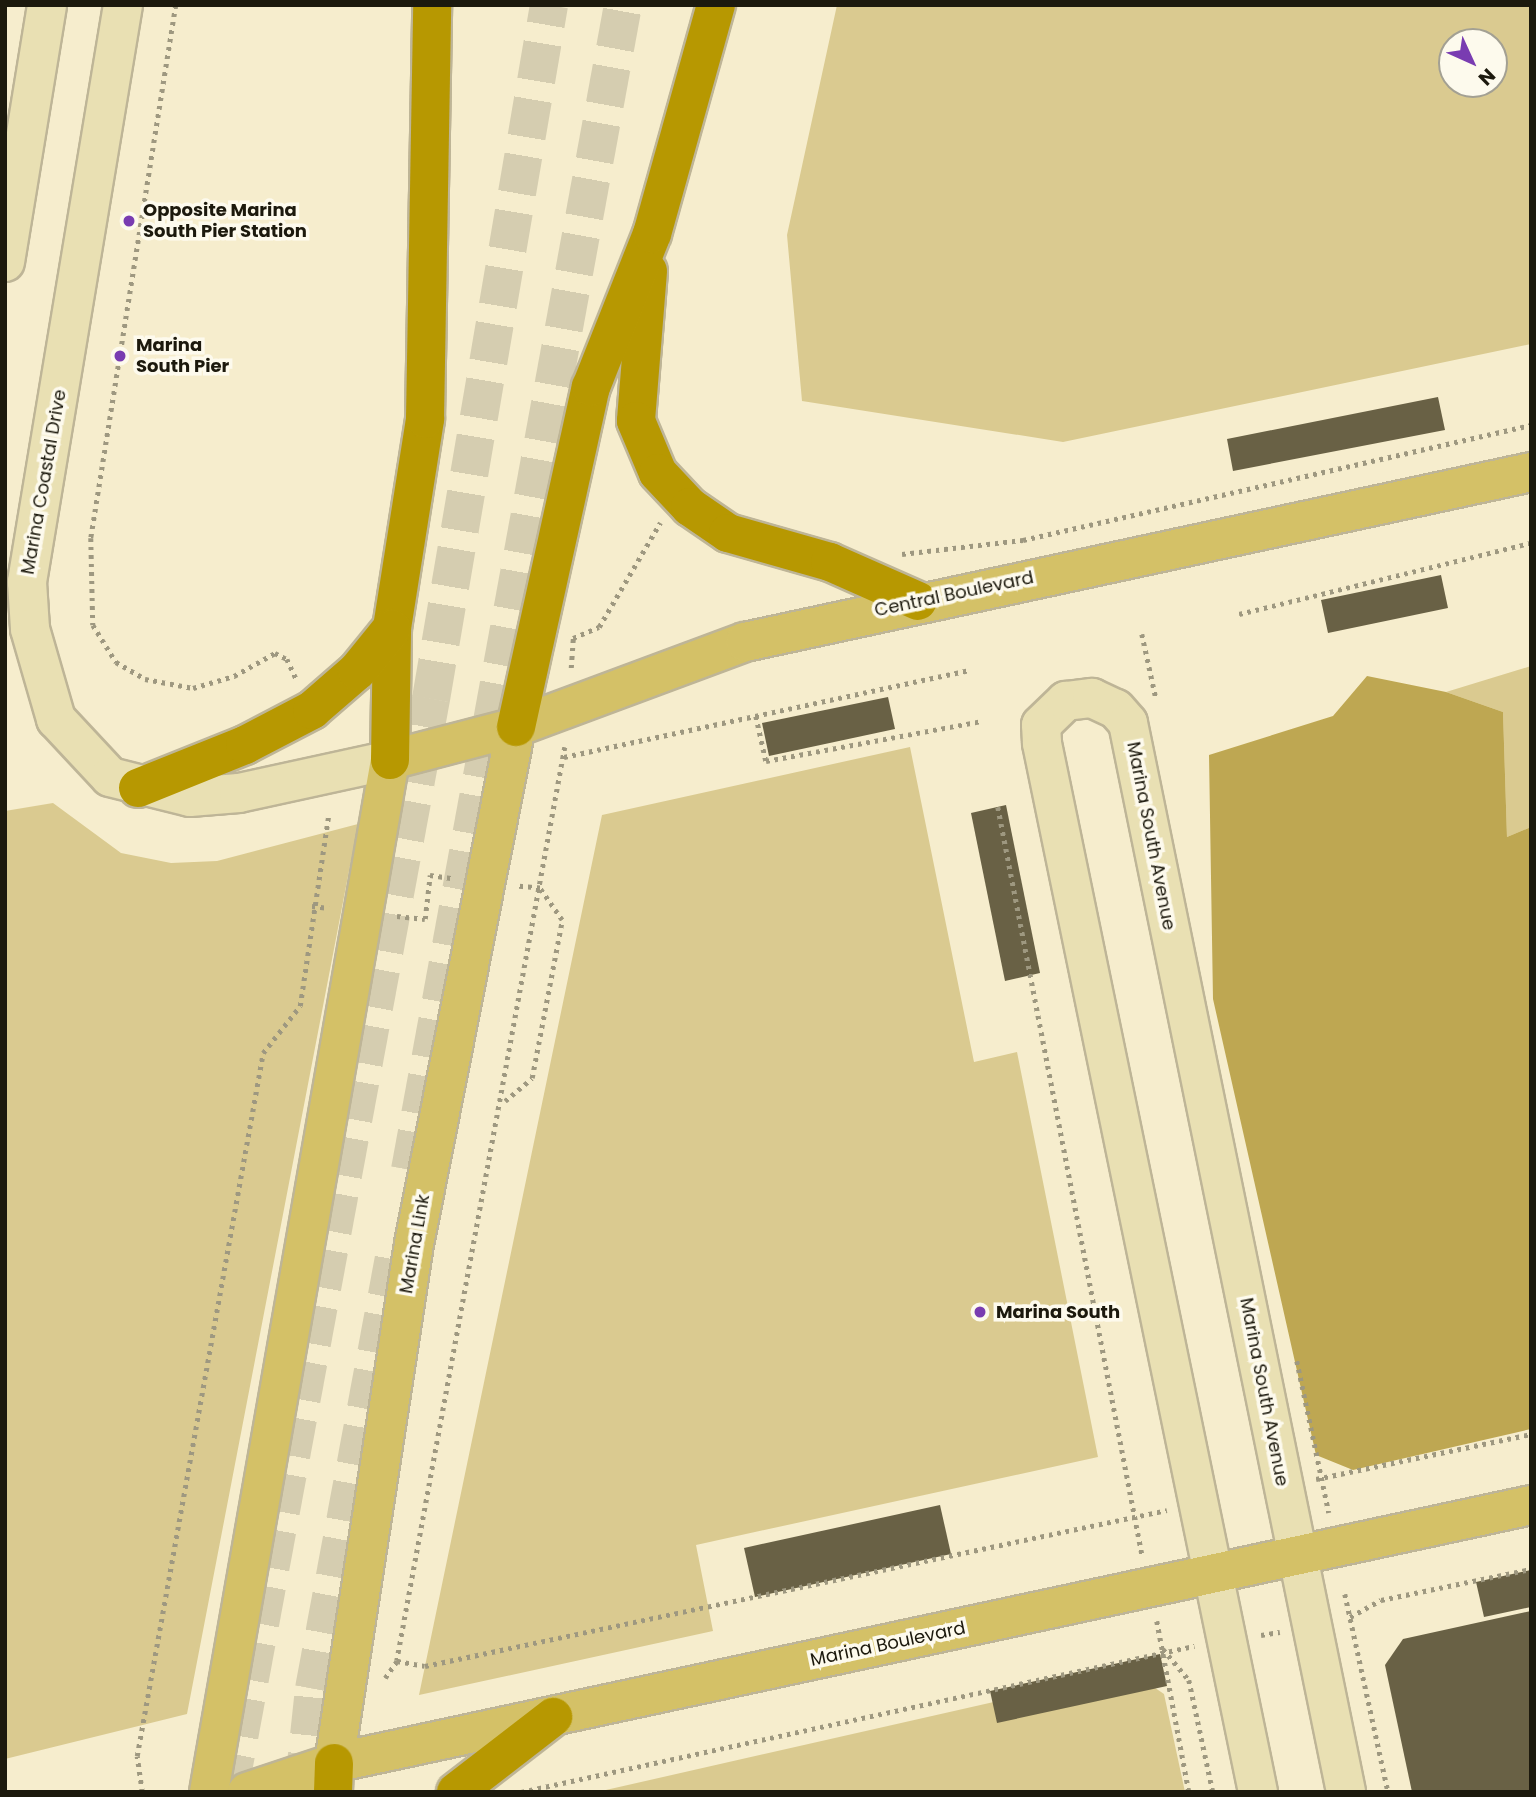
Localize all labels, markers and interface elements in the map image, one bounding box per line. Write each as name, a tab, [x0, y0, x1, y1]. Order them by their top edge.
north arrow	[1438, 28, 1508, 98]
text: N	[1472, 62, 1501, 91]
place label: Opposite Marina South Pier Station	[143, 200, 307, 242]
marker: Opposite Marina South Pier Station	[121, 213, 137, 229]
place label: Marina South Pier	[136, 335, 229, 378]
marker: Marina South Pier	[110, 346, 130, 366]
street label: Marina Coastal Drive	[17, 388, 71, 576]
street label: Central Boulevard	[872, 567, 1036, 621]
street label: Marina South Avenue	[1122, 740, 1180, 932]
street label: Marina Link	[396, 1193, 434, 1295]
street label: Marina South Avenue	[1235, 1296, 1293, 1488]
place label: Marina South	[996, 1301, 1120, 1323]
marker: Marina South	[970, 1302, 990, 1322]
street label: Marina Boulevard	[808, 1617, 968, 1671]

